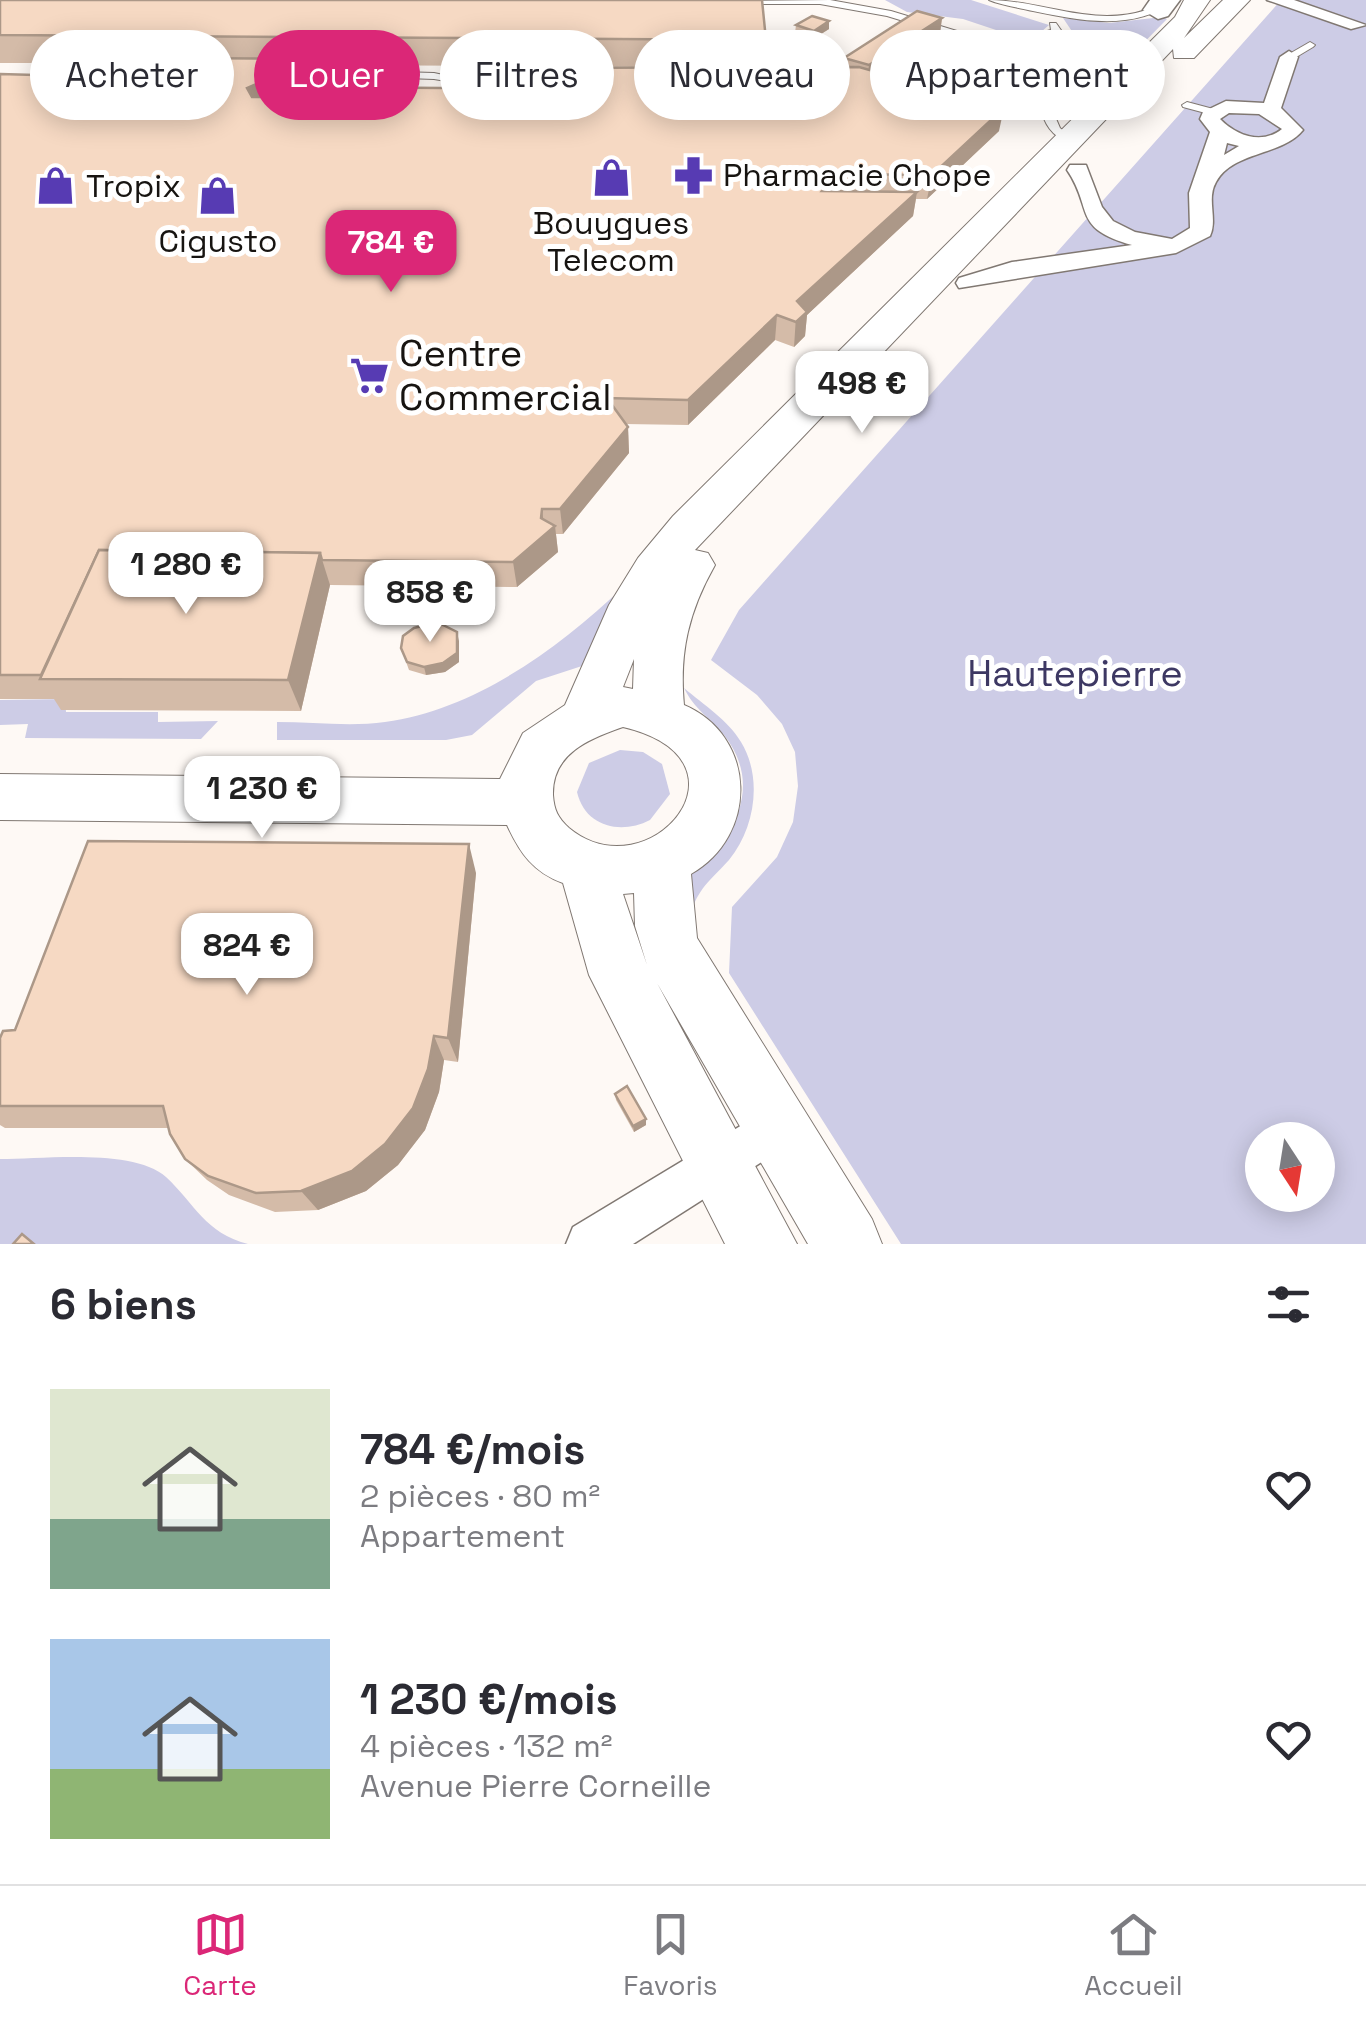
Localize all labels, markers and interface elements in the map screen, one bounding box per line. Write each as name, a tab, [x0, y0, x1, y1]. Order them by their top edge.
chip: Acheter	[30, 30, 234, 120]
chip: Louer	[254, 30, 420, 120]
chip: Filtres	[440, 30, 614, 120]
chip: Nouveau	[634, 30, 850, 120]
chip: Appartement	[870, 30, 1165, 120]
pharmacy icon: Pharmacie Chope	[672, 154, 714, 196]
place label: Pharmacie Chope	[723, 155, 991, 195]
shop icon: Bouygues Telecom	[590, 157, 632, 199]
shop icon: Tropix	[35, 165, 77, 207]
place label: Tropix	[86, 166, 181, 206]
shop icon: Cigusto	[197, 175, 239, 217]
place label: Bouygues Telecom	[533, 203, 689, 280]
pin: 784 €	[321, 210, 461, 295]
place label: Cigusto	[159, 221, 277, 261]
text: 784 €	[347, 222, 435, 262]
place label: Centre Commercial	[399, 329, 612, 421]
pin: 498 €	[792, 351, 932, 436]
supermarket icon: Centre Commercial	[348, 354, 390, 396]
text: 498 €	[817, 363, 907, 403]
pin: 1 280 €	[94, 532, 278, 617]
text: 1 280 €	[130, 544, 242, 584]
pin: 858 €	[360, 560, 500, 645]
text: 858 €	[386, 572, 474, 612]
park label: Hautepierre	[967, 649, 1183, 697]
pin: 1 230 €	[170, 756, 354, 841]
text: 1 230 €	[206, 768, 318, 808]
pin: 824 €	[177, 913, 317, 998]
text: 824 €	[203, 925, 291, 965]
north arrow	[1245, 1122, 1335, 1212]
map controls	[1245, 1122, 1335, 1212]
icon: filters	[1261, 1277, 1316, 1332]
text: 6 biens	[50, 1278, 197, 1331]
text: 784 €/mois	[360, 1423, 585, 1476]
icon: home	[130, 1429, 250, 1549]
icon: heart	[1261, 1462, 1316, 1517]
text: 2 pièces · 80 m²	[360, 1476, 600, 1516]
text: Appartement	[360, 1516, 565, 1556]
text: 1 230 €/mois	[360, 1673, 618, 1726]
icon: home	[130, 1679, 250, 1799]
icon: heart	[1261, 1712, 1316, 1767]
text: 4 pièces · 132 m²	[360, 1726, 612, 1766]
text: Avenue Pierre Corneille	[360, 1766, 711, 1806]
tab: Carte	[183, 1907, 257, 2003]
tab: Favoris	[623, 1907, 718, 2003]
tab: Accueil	[1084, 1907, 1183, 2003]

